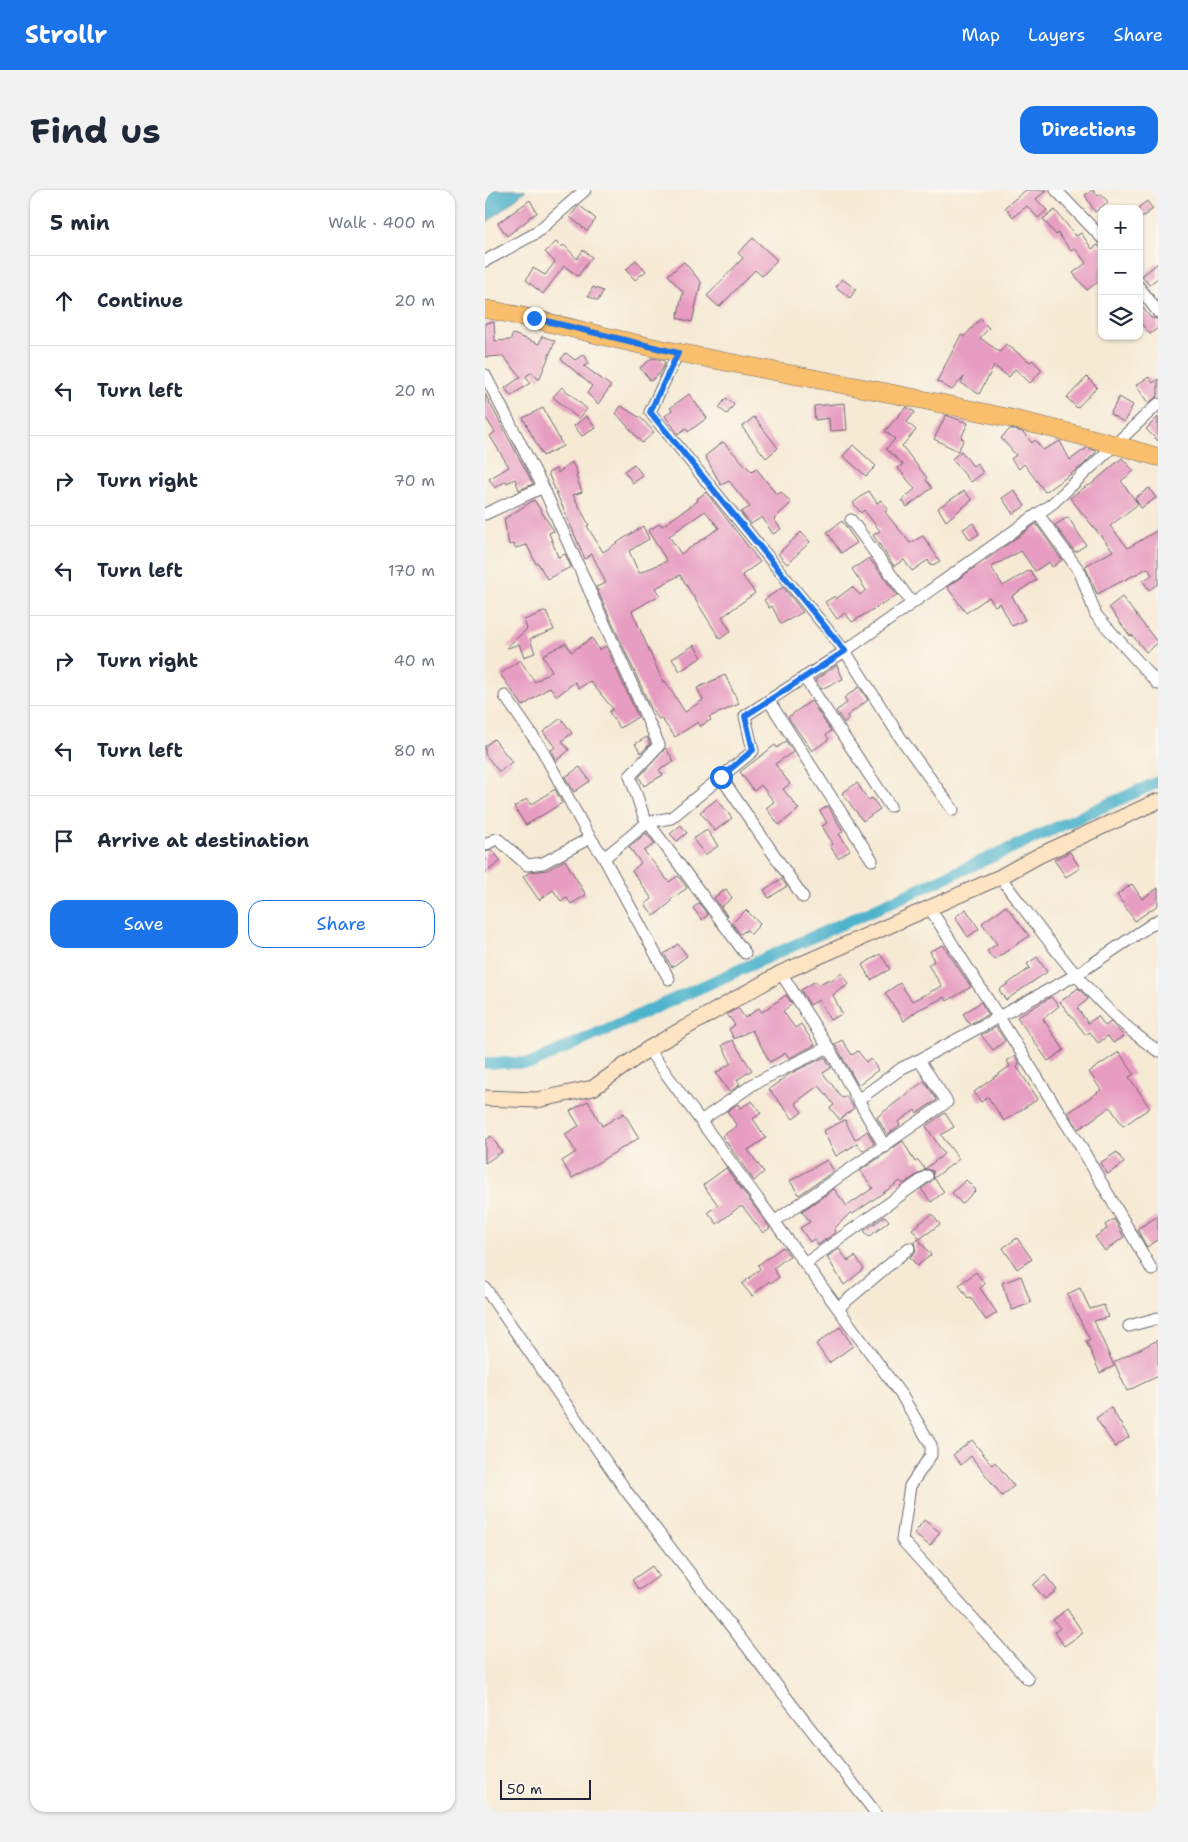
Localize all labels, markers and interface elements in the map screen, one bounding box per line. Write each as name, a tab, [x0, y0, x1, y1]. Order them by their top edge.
text: Strollr	[25, 19, 107, 51]
text: Map	[962, 23, 1000, 47]
text: Layers	[1028, 23, 1085, 47]
text: Share	[1113, 23, 1163, 47]
button: Directions	[1020, 106, 1158, 154]
text: Find us	[30, 107, 161, 154]
map controls	[1098, 205, 1143, 340]
button: +	[1098, 205, 1143, 250]
text: 5 min	[50, 209, 110, 237]
text: Walk · 400 m	[328, 212, 435, 233]
button: −	[1098, 250, 1143, 295]
icon: ahead	[50, 287, 78, 315]
text: Continue	[97, 288, 183, 313]
text: 20 m	[394, 290, 435, 311]
button: layers	[1098, 295, 1143, 340]
route end	[523, 307, 546, 330]
icon: left	[50, 377, 78, 405]
text: Turn left	[97, 378, 183, 403]
text: 20 m	[394, 380, 435, 401]
icon: right	[50, 467, 78, 495]
text: Turn right	[97, 468, 198, 493]
text: 70 m	[394, 470, 435, 491]
icon: left	[50, 557, 78, 585]
text: Turn left	[97, 558, 183, 583]
text: 170 m	[388, 560, 435, 581]
icon: right	[50, 647, 78, 675]
text: Turn right	[97, 648, 198, 673]
text: 40 m	[393, 650, 435, 671]
icon: left	[50, 737, 78, 765]
text: Turn left	[97, 738, 183, 763]
text: 80 m	[394, 740, 435, 761]
route start	[710, 766, 733, 789]
icon: arrive	[50, 827, 78, 855]
text: Arrive at destination	[97, 828, 309, 853]
button: Save	[50, 900, 238, 948]
button: Share	[248, 900, 435, 948]
scale bar	[500, 1777, 591, 1800]
text: 50 m	[507, 1780, 542, 1798]

